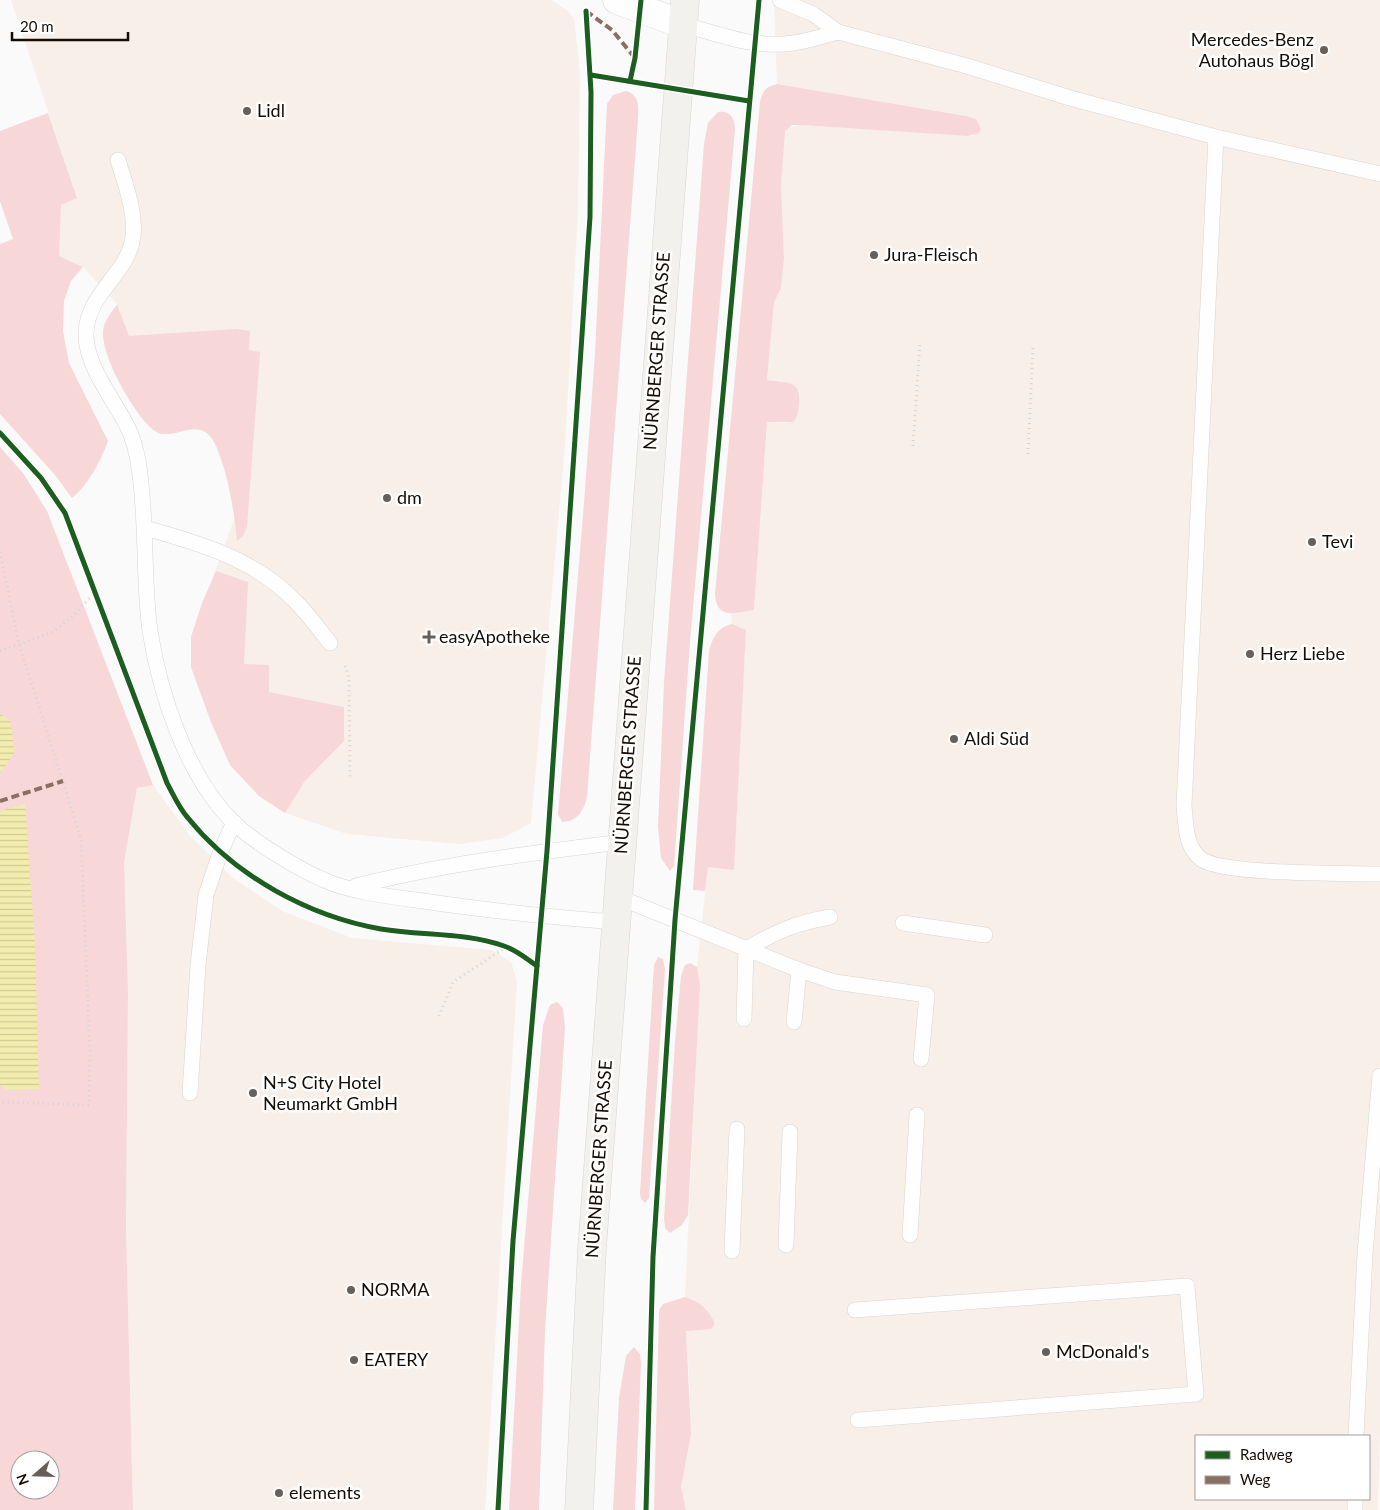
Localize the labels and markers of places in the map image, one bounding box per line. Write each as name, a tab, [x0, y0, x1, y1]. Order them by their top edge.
place label: Mercedes-Benz Autohaus Bögl	[1191, 28, 1314, 71]
marker: Mercedes-Benz Autohaus Bögl	[1318, 44, 1330, 56]
place label: Lidl	[257, 99, 285, 121]
marker: Lidl	[241, 105, 253, 117]
place label: Jura-Fleisch	[884, 243, 978, 265]
marker: Jura-Fleisch	[868, 249, 880, 261]
place label: dm	[397, 486, 422, 508]
marker: dm	[381, 492, 393, 504]
place label: Tevi	[1322, 530, 1353, 552]
marker: Tevi	[1306, 536, 1318, 548]
place label: easyApotheke	[439, 625, 550, 647]
marker: easyApotheke	[423, 631, 435, 643]
place label: Herz Liebe	[1260, 642, 1345, 664]
marker: Herz Liebe	[1244, 648, 1256, 660]
place label: Aldi Süd	[964, 727, 1029, 749]
marker: Aldi Süd	[948, 733, 960, 745]
place label: N+S City Hotel Neumarkt GmbH	[263, 1071, 398, 1114]
marker: N+S City Hotel Neumarkt GmbH	[247, 1087, 259, 1099]
place label: NORMA	[361, 1278, 430, 1300]
marker: NORMA	[345, 1284, 357, 1296]
place label: McDonald's	[1056, 1340, 1150, 1362]
marker: McDonald's	[1040, 1346, 1052, 1358]
place label: EATERY	[364, 1348, 429, 1370]
marker: EATERY	[348, 1354, 360, 1366]
place label: elements	[289, 1481, 361, 1503]
marker: elements	[273, 1487, 285, 1499]

